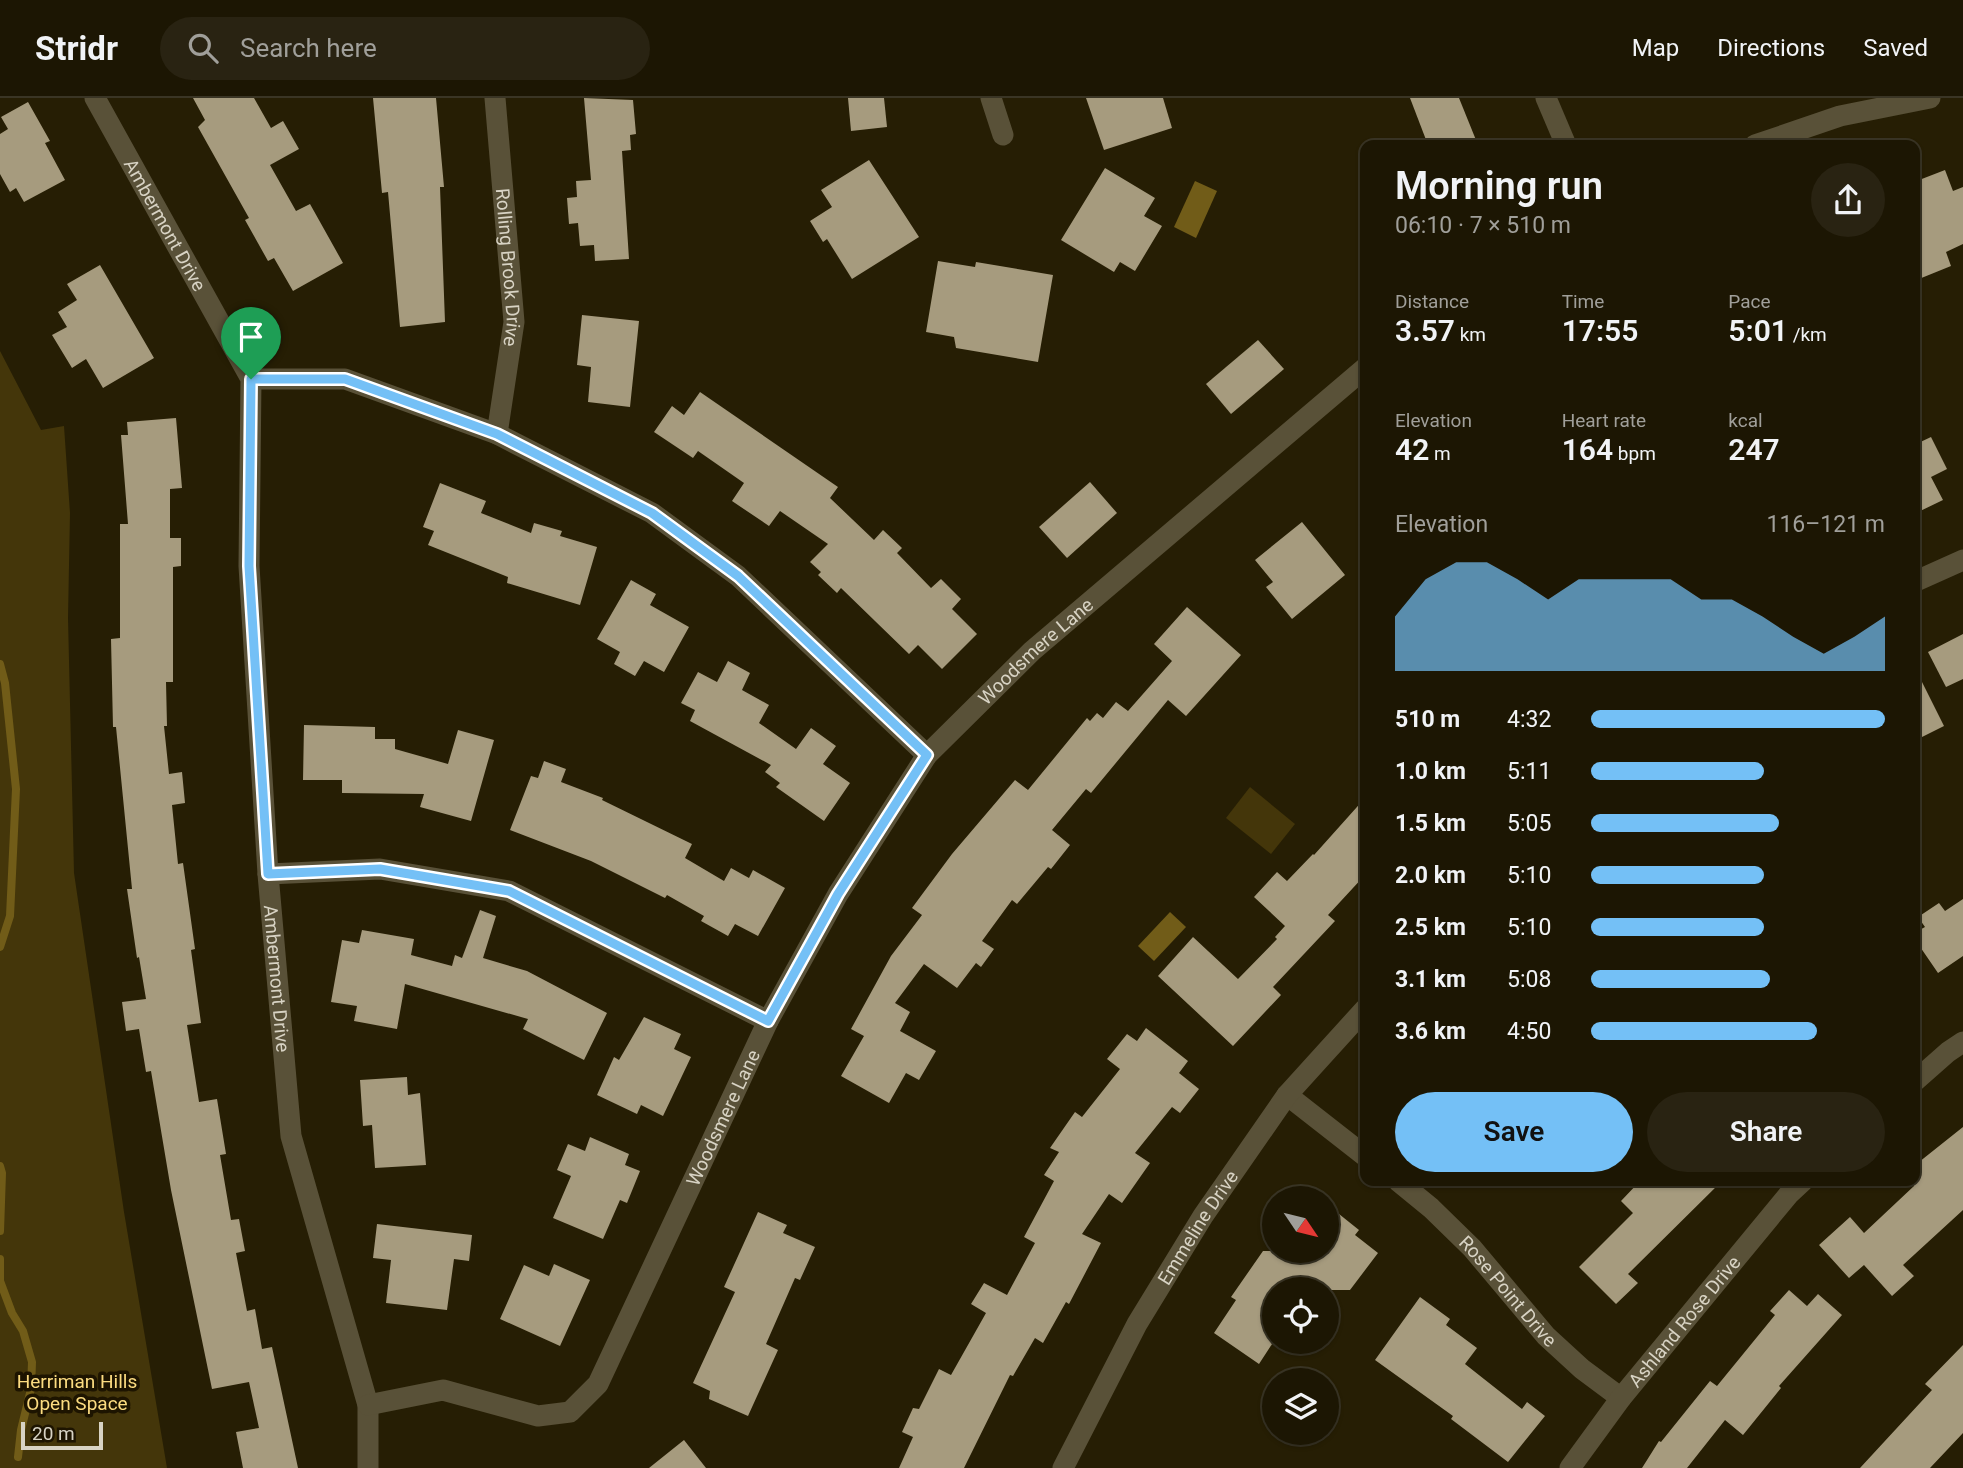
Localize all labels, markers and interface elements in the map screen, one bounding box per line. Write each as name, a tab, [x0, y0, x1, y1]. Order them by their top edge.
search box	[160, 17, 650, 80]
text: Stridr	[35, 29, 118, 68]
icon: search	[184, 29, 222, 67]
text: Search here	[240, 33, 377, 63]
text: Map	[1632, 34, 1679, 62]
text: Directions	[1717, 34, 1825, 62]
text: Saved	[1863, 34, 1928, 62]
street label: Ambermont Drive	[119, 155, 211, 295]
button: share	[1811, 163, 1885, 237]
text: Morning run	[1395, 164, 1603, 208]
street label: Rolling Brook Drive	[491, 187, 525, 348]
text: 06:10 · 7 × 510 m	[1395, 212, 1571, 239]
text: Distance	[1395, 290, 1469, 313]
text: Time	[1562, 290, 1604, 313]
text: Pace	[1728, 290, 1771, 313]
pin	[221, 307, 281, 379]
text: 3.57	[1395, 313, 1455, 348]
text: 17:55	[1562, 313, 1638, 348]
text: 5:01	[1728, 313, 1788, 348]
icon: arrive	[232, 318, 270, 356]
text: km	[1455, 323, 1486, 346]
text: /km	[1788, 323, 1827, 346]
text: Elevation	[1395, 409, 1472, 432]
text: Heart rate	[1562, 409, 1646, 432]
text: kcal	[1728, 409, 1763, 432]
text: 42	[1395, 432, 1429, 467]
text: 164	[1562, 432, 1613, 467]
text: 247	[1728, 432, 1780, 467]
text: m	[1429, 442, 1451, 465]
text: bpm	[1613, 442, 1656, 465]
text: Elevation	[1395, 511, 1488, 538]
text: 116–121 m	[1766, 511, 1885, 538]
street label: Woodsmere Lane	[974, 593, 1098, 710]
text: 510 m	[1395, 706, 1460, 733]
text: 4:32	[1507, 706, 1551, 733]
text: 1.0 km	[1395, 758, 1466, 785]
text: 5:11	[1507, 758, 1551, 785]
text: 1.5 km	[1395, 810, 1466, 837]
text: 5:05	[1507, 810, 1551, 837]
text: 2.0 km	[1395, 862, 1466, 889]
text: 5:10	[1507, 862, 1551, 889]
street label: Ambermont Drive	[259, 904, 295, 1053]
text: 2.5 km	[1395, 914, 1466, 941]
text: 5:10	[1507, 914, 1551, 941]
text: 3.1 km	[1395, 966, 1466, 993]
text: 5:08	[1507, 966, 1551, 993]
text: 3.6 km	[1395, 1018, 1466, 1045]
text: 4:50	[1507, 1018, 1551, 1045]
street label: Woodsmere Lane	[681, 1046, 765, 1190]
button: Save	[1395, 1092, 1633, 1172]
button: Share	[1647, 1092, 1885, 1172]
street label: Emmeline Drive	[1153, 1166, 1243, 1289]
north arrow	[1262, 1186, 1339, 1264]
map controls	[1262, 1186, 1339, 1445]
street label: Rose Point Drive	[1454, 1231, 1561, 1352]
street label: Ashland Rose Drive	[1624, 1251, 1745, 1392]
button: locate	[1262, 1277, 1339, 1354]
button: layers	[1262, 1368, 1339, 1445]
park label: Herriman Hills Open Space	[17, 1370, 137, 1415]
scale bar	[21, 1419, 103, 1451]
text: 20 m	[32, 1422, 75, 1445]

